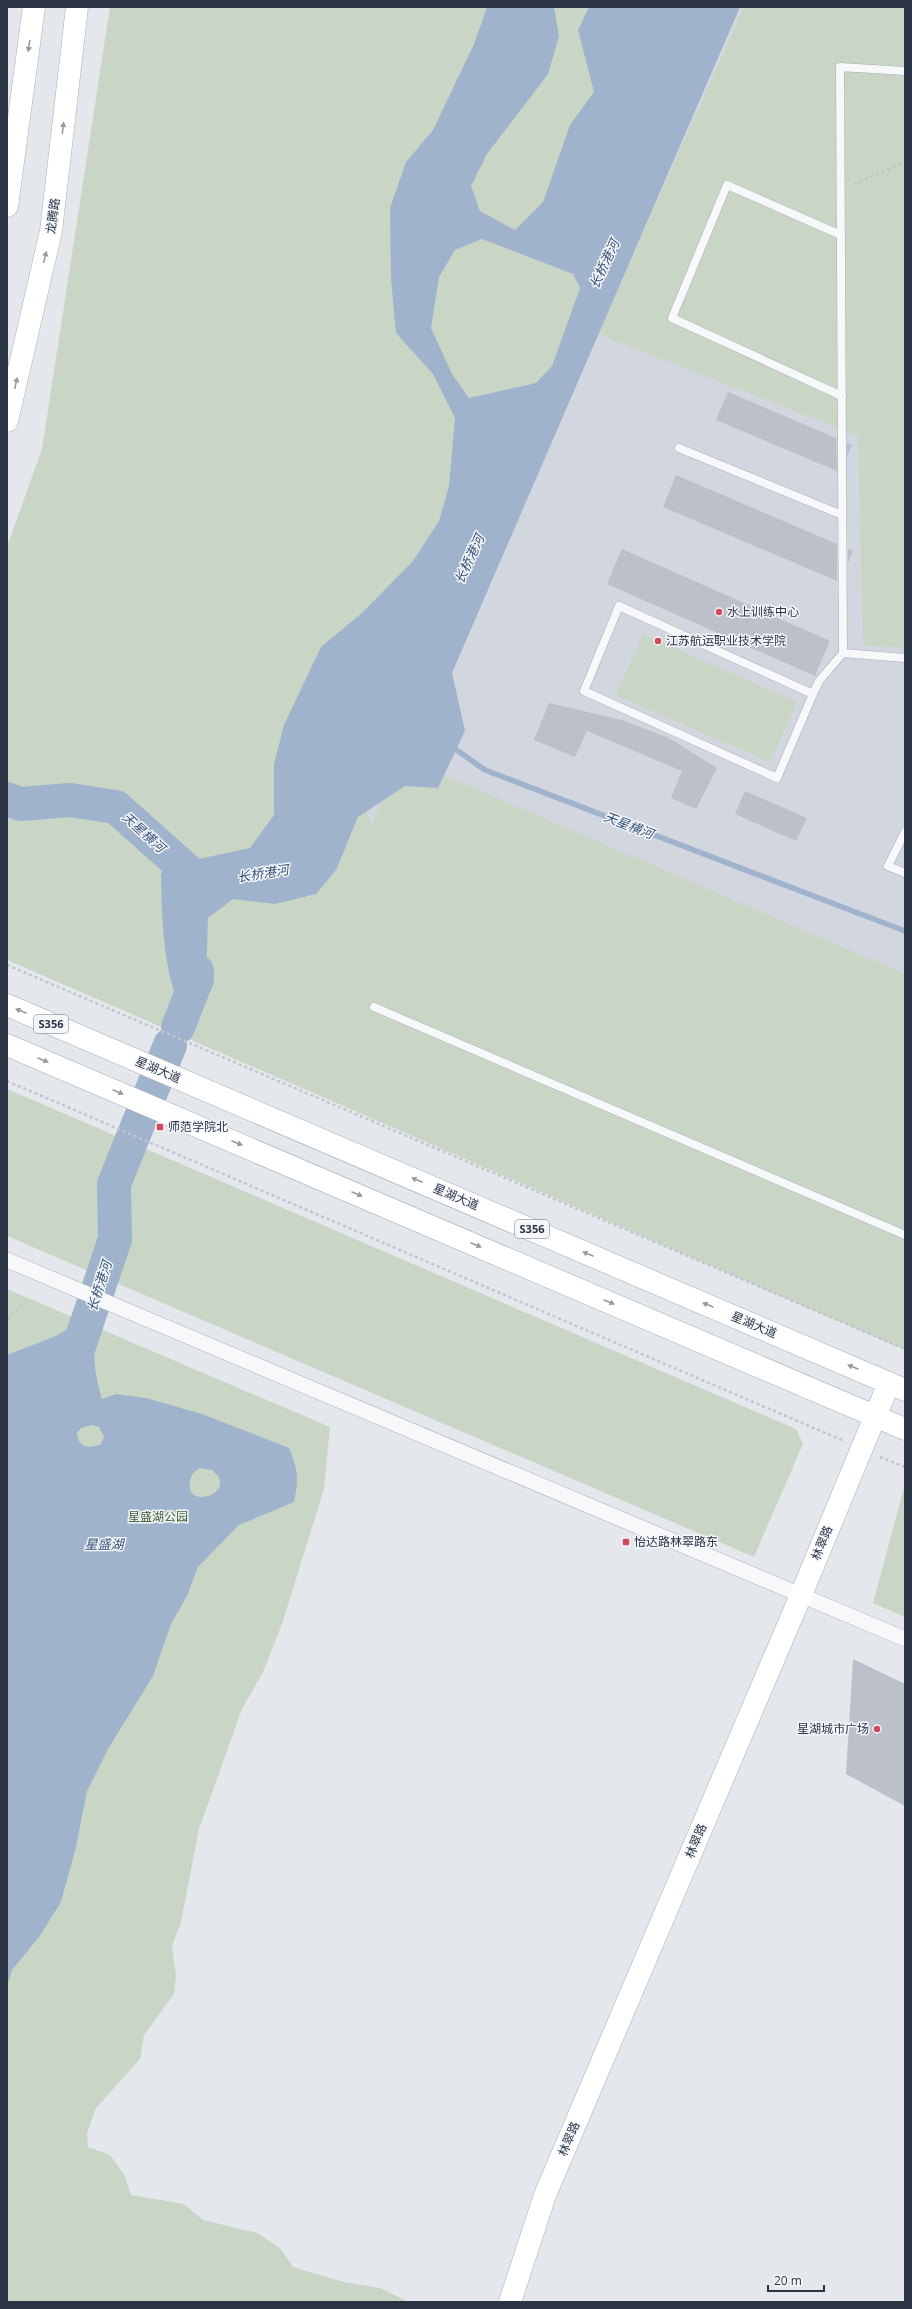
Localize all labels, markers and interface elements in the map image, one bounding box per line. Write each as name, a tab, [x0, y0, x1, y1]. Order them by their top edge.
one-way arrow	[26, 40, 32, 52]
one-way arrow	[60, 122, 66, 134]
street label: 龙腾路	[42, 197, 63, 235]
water label: 长桥港河	[585, 234, 624, 291]
one-way arrow	[43, 250, 49, 263]
one-way arrow	[13, 377, 19, 389]
water label: 长桥港河	[450, 529, 489, 586]
place label: 水上训练中心	[727, 603, 799, 620]
marker: 水上训练中心	[714, 607, 724, 617]
place label: 江苏航运职业技术学院	[666, 632, 786, 649]
marker: 江苏航运职业技术学院	[653, 636, 663, 646]
water label: 天星横河	[601, 807, 659, 844]
water label: 天星横河	[119, 808, 172, 858]
water label: 长桥港河	[236, 860, 293, 886]
one-way arrow	[15, 1008, 26, 1014]
road number: S356	[34, 1015, 68, 1033]
street label: 星湖大道	[133, 1052, 184, 1087]
one-way arrow	[37, 1057, 48, 1063]
one-way arrow	[112, 1089, 123, 1095]
place label: 师范学院北	[168, 1118, 228, 1135]
marker: 师范学院北	[155, 1122, 165, 1132]
one-way arrow	[232, 1140, 243, 1146]
one-way arrow	[411, 1177, 423, 1183]
street label: 星湖大道	[431, 1179, 482, 1214]
one-way arrow	[351, 1191, 363, 1197]
road number: S356	[515, 1220, 549, 1238]
one-way arrow	[471, 1242, 482, 1248]
one-way arrow	[582, 1250, 594, 1256]
water label: 长桥港河	[82, 1256, 117, 1314]
one-way arrow	[603, 1299, 614, 1305]
one-way arrow	[702, 1302, 713, 1308]
street label: 星湖大道	[729, 1307, 780, 1342]
one-way arrow	[846, 1364, 858, 1370]
park label: 星盛湖公园	[128, 1508, 188, 1525]
street label: 林翠路	[807, 1523, 836, 1563]
place label: 怡达路林翠路东	[634, 1533, 718, 1550]
water label: 星盛湖	[84, 1535, 125, 1553]
marker: 怡达路林翠路东	[621, 1537, 631, 1547]
place label: 星湖城市广场	[797, 1720, 869, 1737]
marker: 星湖城市广场	[872, 1724, 882, 1734]
street label: 林翠路	[681, 1821, 710, 1861]
street label: 林翠路	[554, 2119, 583, 2159]
scale bar	[768, 2267, 824, 2293]
text: 20 m	[774, 2272, 802, 2289]

